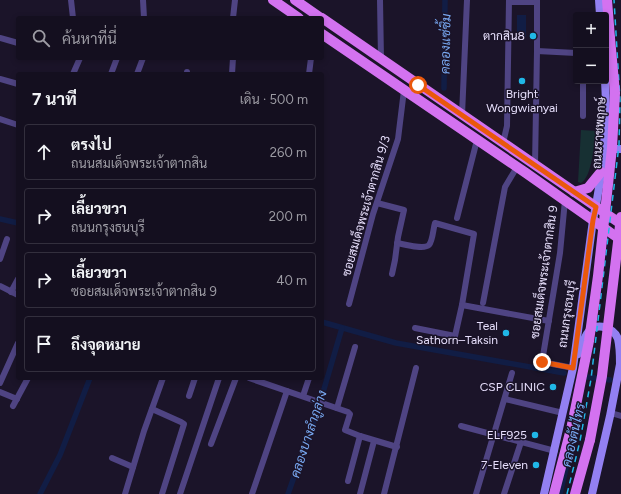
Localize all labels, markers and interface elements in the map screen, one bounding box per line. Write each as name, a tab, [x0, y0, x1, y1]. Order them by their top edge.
map controls	[573, 12, 609, 84]
button: +	[573, 12, 609, 48]
water label: คลองแซ่ซิ้ม	[432, 14, 454, 74]
search box	[16, 16, 324, 60]
icon: search	[30, 27, 52, 49]
place label: ตากสิน8	[483, 29, 525, 43]
text: ค้นหาที่นี่	[62, 30, 117, 48]
marker: ตากสิน8	[528, 31, 538, 41]
button: −	[573, 48, 609, 84]
route start	[409, 76, 427, 94]
marker: Bright Wongwianyai	[517, 76, 527, 86]
place label: Bright Wongwianyai	[486, 87, 558, 115]
text: 7 นาที	[32, 89, 77, 109]
text: เดิน · 500 m	[240, 92, 308, 107]
street label: ถนนราชพฤกษ์	[589, 96, 609, 169]
street label: ซอยสมเด็จพระเจ้าตากสิน 9/3	[337, 133, 393, 278]
text: ตรงไป	[71, 136, 112, 154]
icon: ahead	[33, 141, 55, 163]
text: 260 m	[270, 145, 307, 160]
text: ถนนสมเด็จพระเจ้าตากสิน	[71, 156, 207, 171]
text: เลี้ยวขวา	[71, 200, 127, 218]
street label: ซอยสมเด็จพระเจ้าตากสิน 9	[526, 204, 560, 340]
icon: right	[33, 205, 55, 227]
text: 200 m	[269, 209, 307, 224]
text: ถนนกรุงธนบุรี	[71, 220, 145, 235]
text: เลี้ยวขวา	[71, 264, 127, 282]
icon: right	[33, 269, 55, 291]
text: 40 m	[276, 273, 307, 288]
street label: ถนนกรุงธนบุรี	[554, 279, 581, 349]
text: ซอยสมเด็จพระเจ้าตากสิน 9	[71, 284, 217, 299]
place label: Teal Sathorn–Taksin	[416, 319, 498, 347]
marker: Teal Sathorn–Taksin	[501, 328, 511, 338]
icon: arrive	[33, 333, 55, 355]
text: ถึงจุดหมาย	[71, 336, 141, 354]
route end	[533, 353, 551, 371]
place label: CSP CLINIC	[480, 380, 545, 394]
marker: CSP CLINIC	[548, 382, 558, 392]
water label: คลองบางลำภูล่าง	[287, 388, 332, 480]
water label: คลองต้นไทร	[558, 401, 588, 468]
place label: ELF925	[487, 428, 527, 442]
marker: ELF925	[530, 430, 540, 440]
place label: 7-Eleven	[481, 458, 528, 472]
marker: 7-Eleven	[531, 460, 541, 470]

